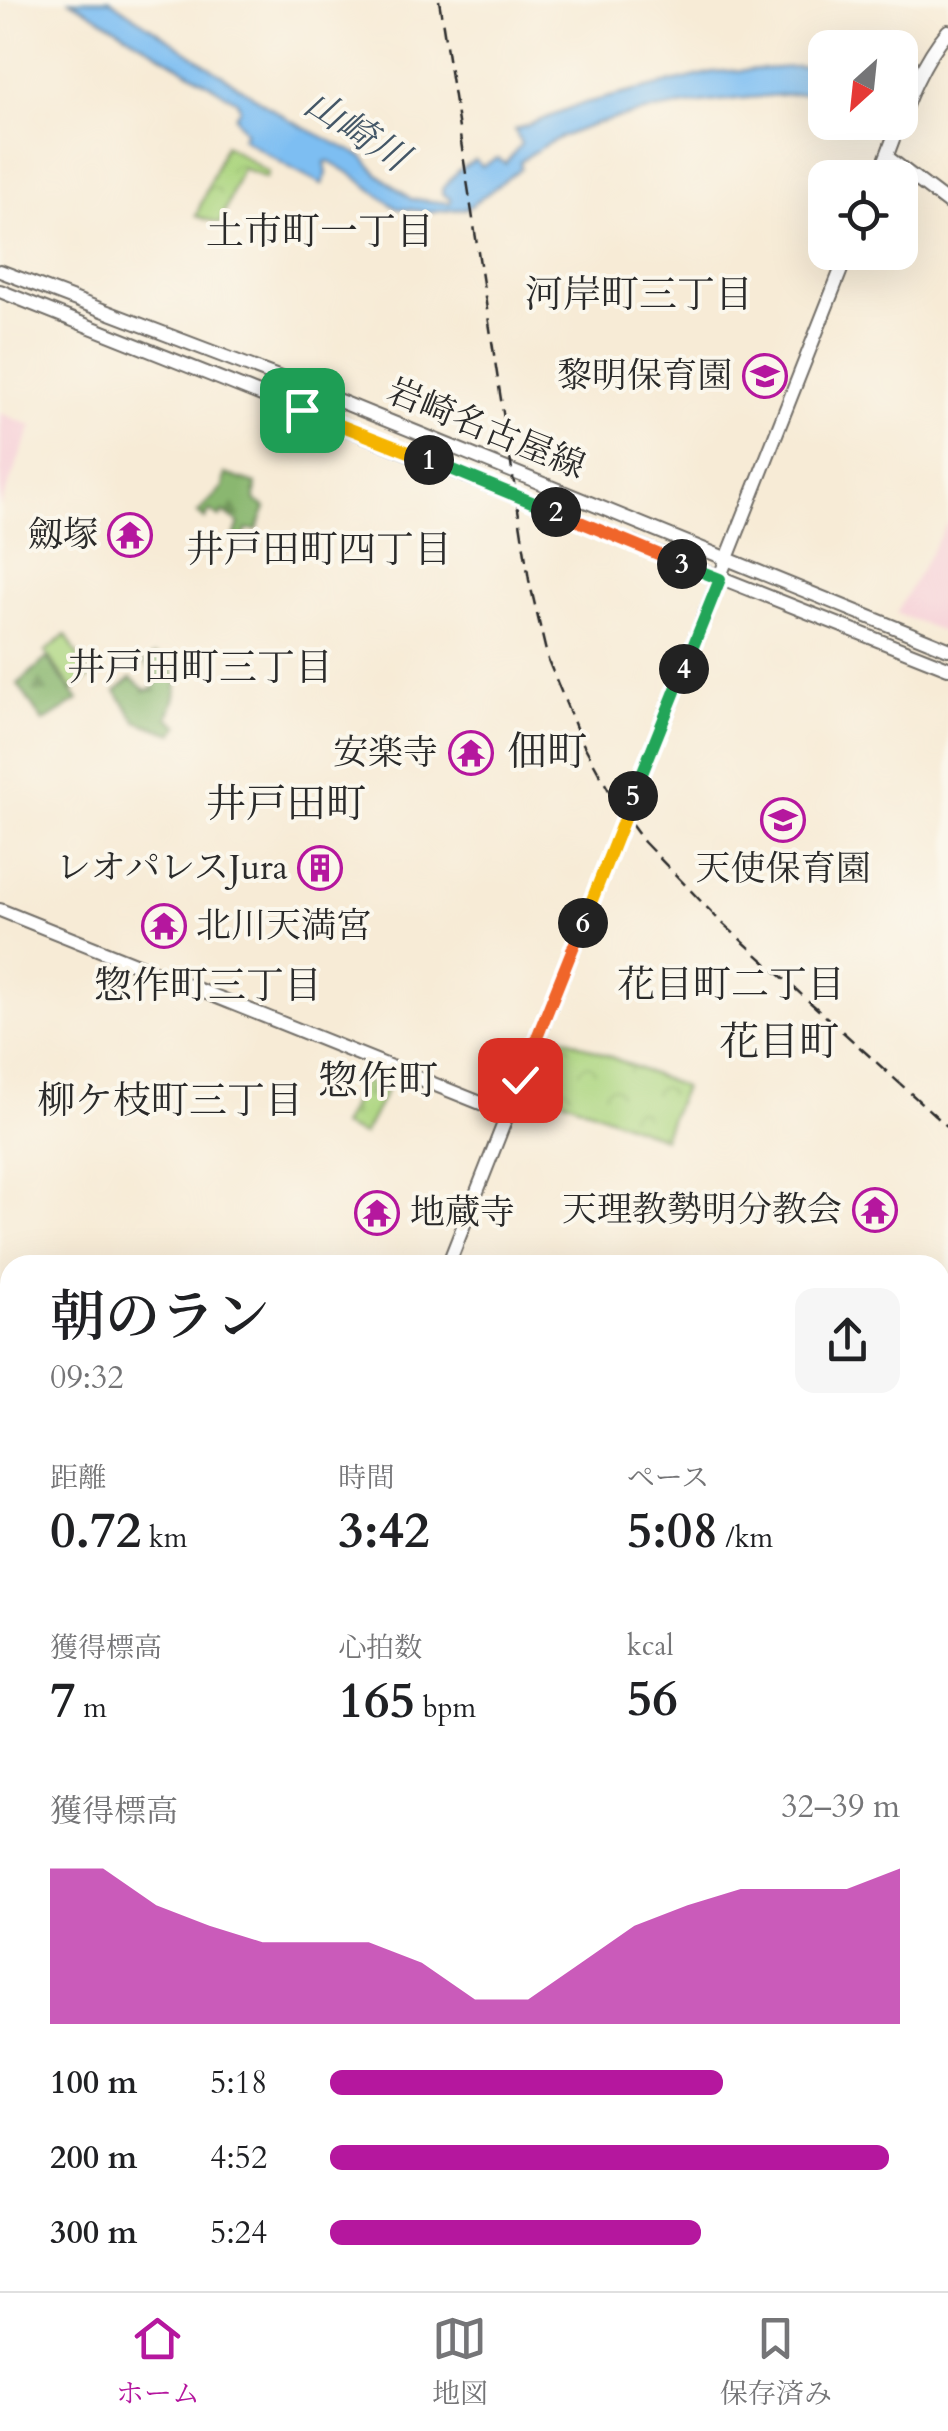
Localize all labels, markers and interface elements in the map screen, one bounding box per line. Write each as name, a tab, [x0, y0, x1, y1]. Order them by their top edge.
north arrow	[808, 30, 918, 140]
map controls	[808, 30, 918, 270]
water label: 山崎川	[294, 78, 421, 186]
button: locate	[808, 160, 918, 270]
district label: 土市町一丁目	[206, 206, 434, 258]
district label: 河岸町三丁目	[525, 269, 753, 321]
place label: 黎明保育園	[557, 352, 732, 400]
school or university icon: 黎明保育園	[742, 353, 788, 399]
street label: 岩崎名古屋線	[380, 367, 592, 491]
pin	[260, 368, 345, 453]
icon: arrive	[275, 383, 330, 438]
pin: 1	[404, 435, 454, 485]
text: 1	[422, 441, 436, 479]
pin: 2	[531, 487, 581, 537]
text: 2	[549, 493, 563, 531]
place label: 劔塚	[28, 511, 98, 559]
temple icon: 劔塚	[107, 512, 153, 558]
district label: 井戸田町四丁目	[186, 524, 452, 576]
pin: 3	[657, 539, 707, 589]
text: 3	[675, 545, 689, 583]
district label: 井戸田町三丁目	[67, 642, 333, 694]
pin: 4	[659, 644, 709, 694]
text: 4	[677, 650, 691, 688]
district label: 佃町	[507, 725, 587, 780]
place label: 安楽寺	[333, 729, 438, 777]
temple icon: 安楽寺	[448, 730, 494, 776]
pin: 5	[608, 771, 658, 821]
district label: 井戸田町	[206, 777, 366, 832]
text: 5	[626, 777, 640, 815]
school or university icon: 天使保育園	[760, 797, 806, 843]
place label: レオパレスJura	[56, 844, 288, 892]
building icon: レオパレスJura	[297, 845, 343, 891]
place label: 天使保育園	[695, 845, 871, 893]
pin: 6	[558, 898, 608, 948]
place label: 北川天満宮	[196, 902, 371, 950]
temple icon: 北川天満宮	[141, 903, 187, 949]
text: 6	[576, 904, 590, 942]
district label: 花目町二丁目	[617, 959, 845, 1011]
district label: 惣作町三丁目	[94, 960, 322, 1012]
district label: 花目町	[719, 1015, 839, 1070]
pin	[478, 1038, 563, 1123]
icon: check	[493, 1053, 548, 1108]
district label: 惣作町	[318, 1054, 438, 1109]
district label: 柳ケ枝町三丁目	[37, 1075, 303, 1127]
place label: 天理教勢明分教会	[562, 1186, 842, 1234]
temple icon: 天理教勢明分教会	[852, 1187, 898, 1233]
place label: 地蔵寺	[410, 1189, 515, 1237]
temple icon: 地蔵寺	[354, 1190, 400, 1236]
text: 朝のラン	[50, 1281, 270, 1355]
button: share	[795, 1288, 900, 1393]
text: 09:32	[50, 1356, 124, 1400]
text: 距離	[50, 1459, 106, 1497]
text: 時間	[338, 1459, 394, 1497]
text: ペース	[627, 1459, 709, 1497]
text: 0.72	[50, 1497, 141, 1565]
text: 3:42	[338, 1497, 430, 1565]
text: 5:08	[627, 1497, 718, 1565]
text: km	[141, 1519, 188, 1557]
text: /km	[718, 1519, 773, 1557]
text: kcal	[627, 1627, 674, 1665]
text: 獲得標高	[50, 1629, 162, 1667]
text: 心拍数	[338, 1629, 422, 1667]
text: 56	[627, 1665, 678, 1733]
text: 7	[50, 1667, 76, 1735]
text: 165	[338, 1667, 415, 1735]
text: m	[76, 1689, 107, 1727]
text: bpm	[415, 1689, 476, 1727]
text: 32–39 m	[781, 1785, 900, 1829]
text: 獲得標高	[50, 1790, 178, 1834]
text: 100 m	[50, 2061, 137, 2105]
text: 5:18	[210, 2061, 267, 2105]
text: 200 m	[50, 2136, 137, 2180]
text: 4:52	[210, 2136, 267, 2180]
text: 300 m	[50, 2211, 137, 2255]
text: 5:24	[210, 2211, 267, 2255]
tab: ホーム	[116, 2311, 200, 2413]
tab: 地図	[432, 2311, 488, 2413]
tab: 保存済み	[720, 2311, 832, 2413]

